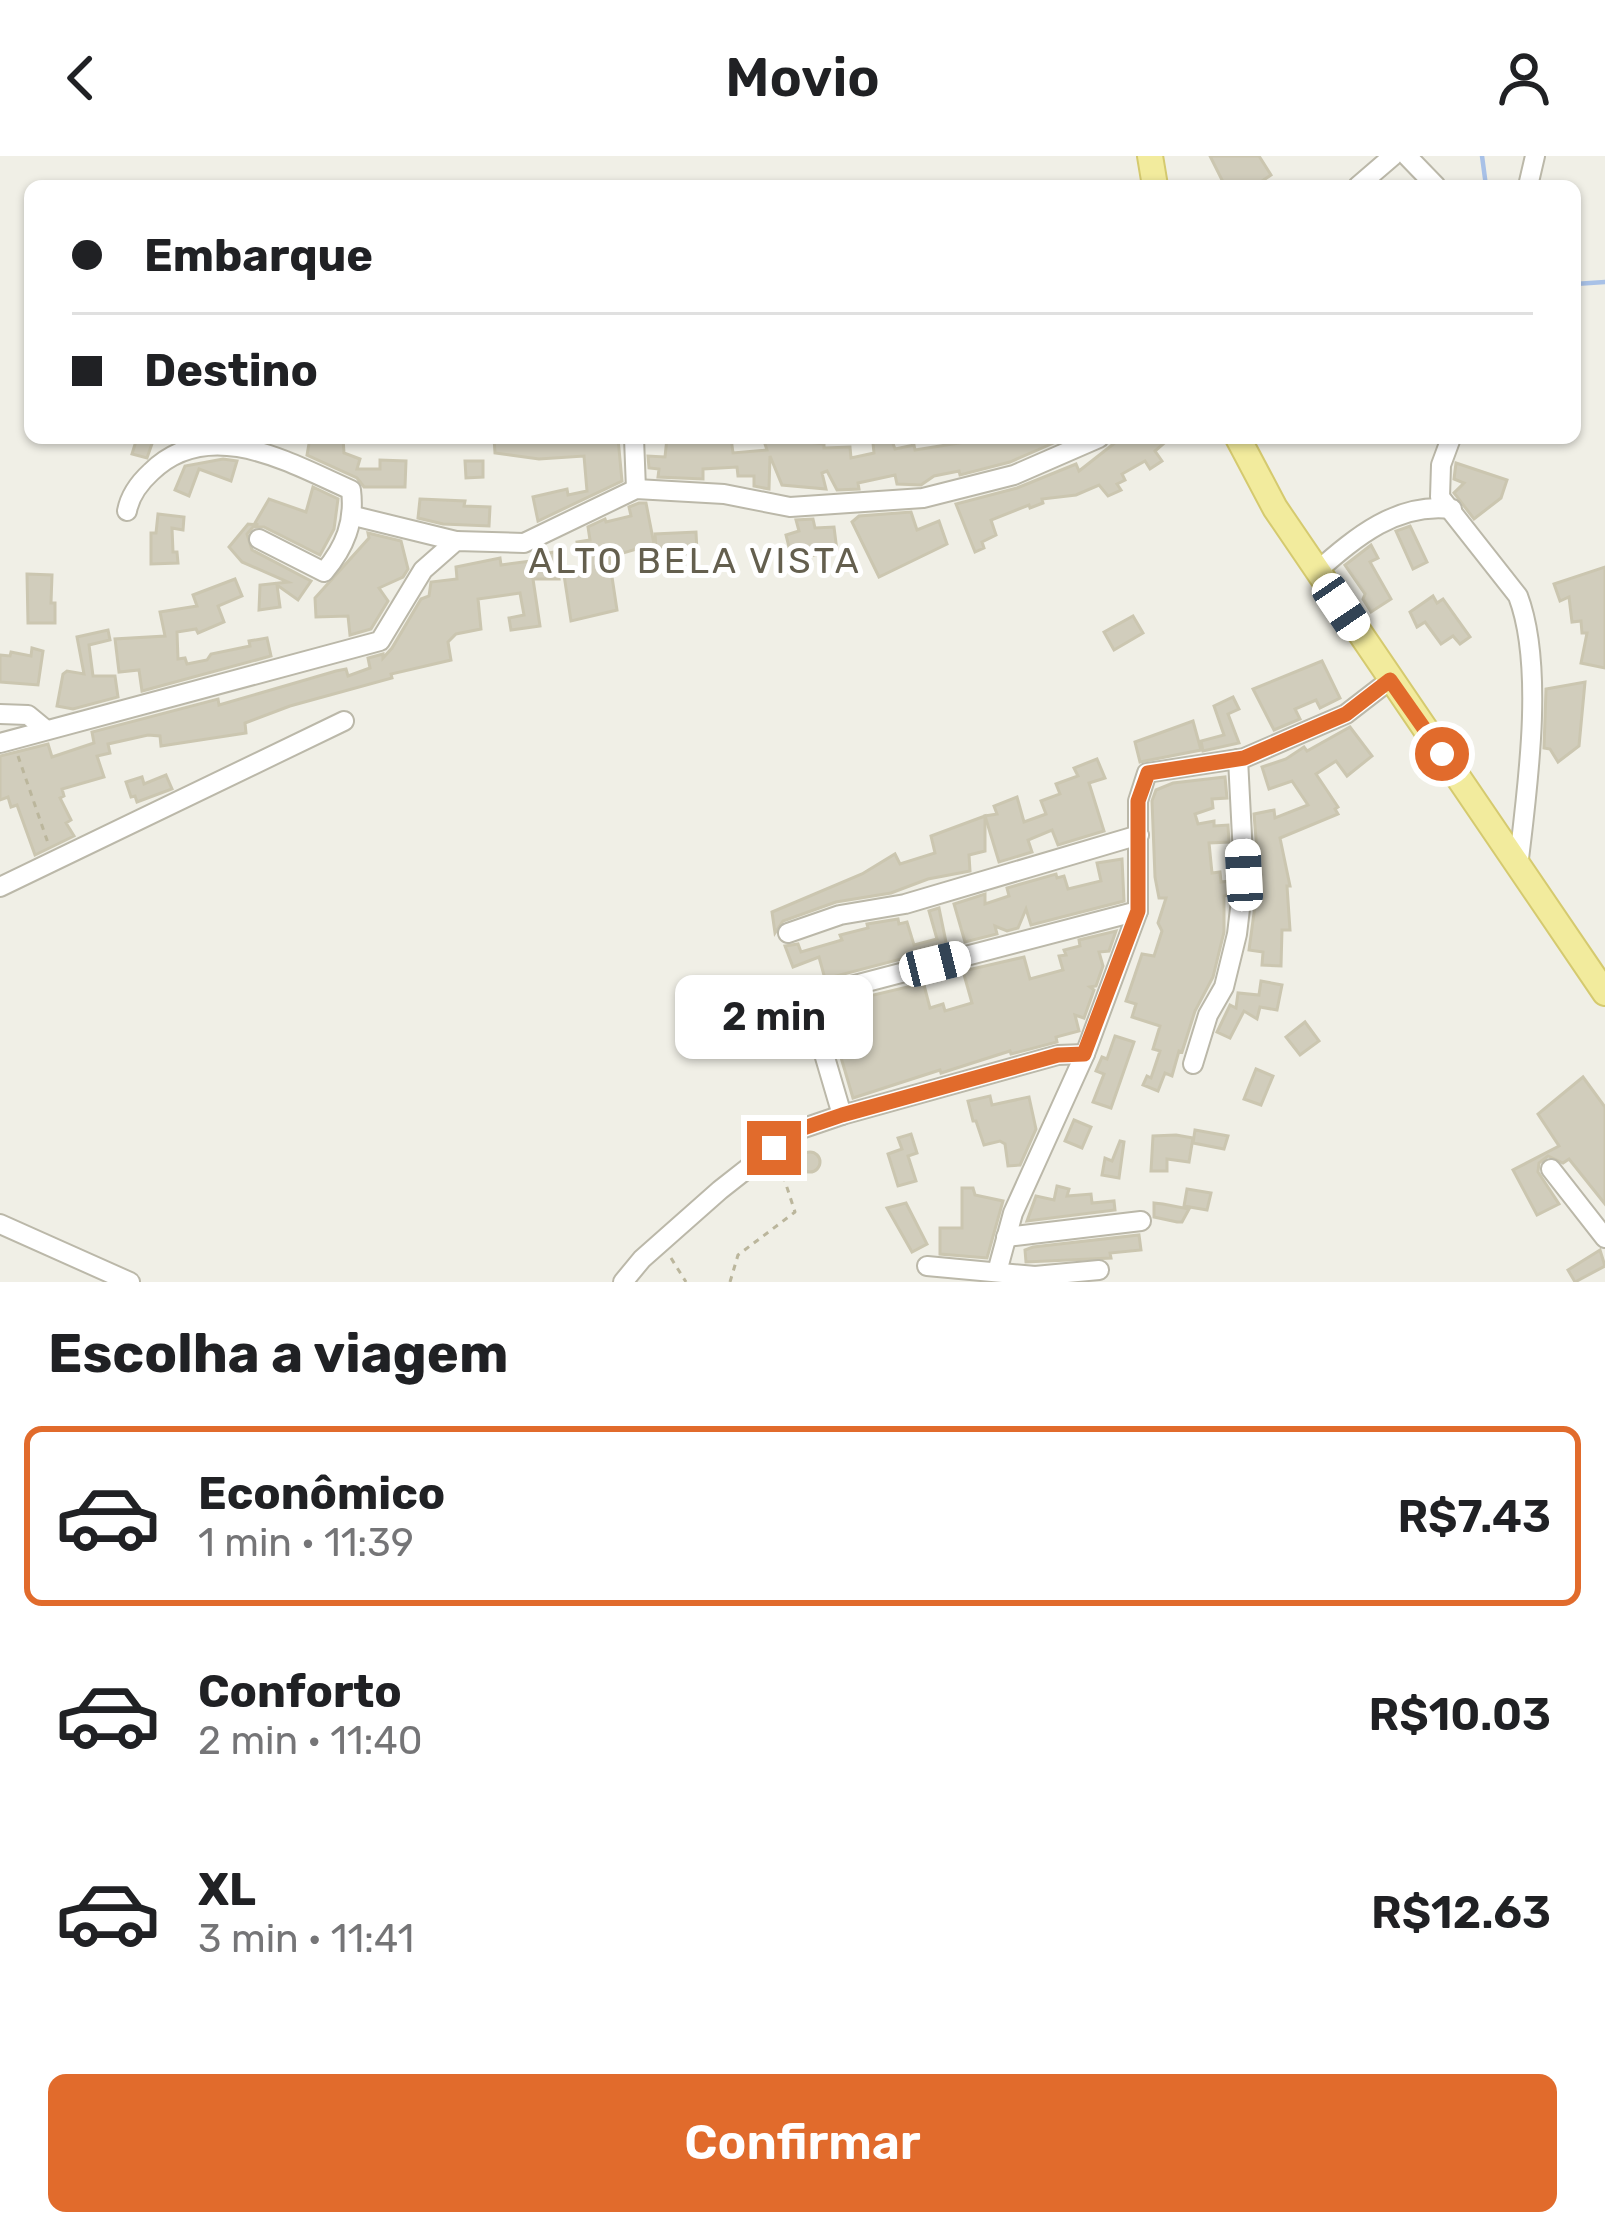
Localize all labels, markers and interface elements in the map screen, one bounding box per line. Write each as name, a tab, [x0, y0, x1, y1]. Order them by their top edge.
icon: back	[48, 45, 114, 111]
icon: person	[1491, 45, 1557, 111]
text: Movio	[725, 46, 880, 110]
text: Embarque	[144, 229, 373, 282]
text: Destino	[144, 344, 318, 397]
district label: ALTO BELA VISTA	[528, 539, 862, 582]
car	[1306, 567, 1376, 647]
route start	[1415, 727, 1469, 781]
car	[1224, 838, 1264, 912]
car	[896, 938, 974, 990]
callout: 2 min	[675, 974, 873, 1058]
text: 2 min	[722, 994, 826, 1040]
route end	[747, 1121, 801, 1175]
text: Escolha a viagem	[48, 1322, 508, 1386]
icon: car	[54, 1462, 162, 1570]
text: Econômico	[198, 1467, 445, 1520]
text: R$7.43	[1397, 1490, 1551, 1543]
text: 1 min · 11:39	[198, 1520, 414, 1566]
icon: car	[54, 1660, 162, 1768]
text: Conforto	[198, 1665, 402, 1718]
text: R$10.03	[1369, 1688, 1551, 1741]
text: 2 min · 11:40	[198, 1718, 423, 1764]
icon: car	[54, 1858, 162, 1966]
text: XL	[198, 1863, 256, 1916]
text: R$12.63	[1371, 1886, 1551, 1939]
text: 3 min · 11:41	[198, 1916, 414, 1962]
button: Confirmar	[48, 2074, 1557, 2212]

